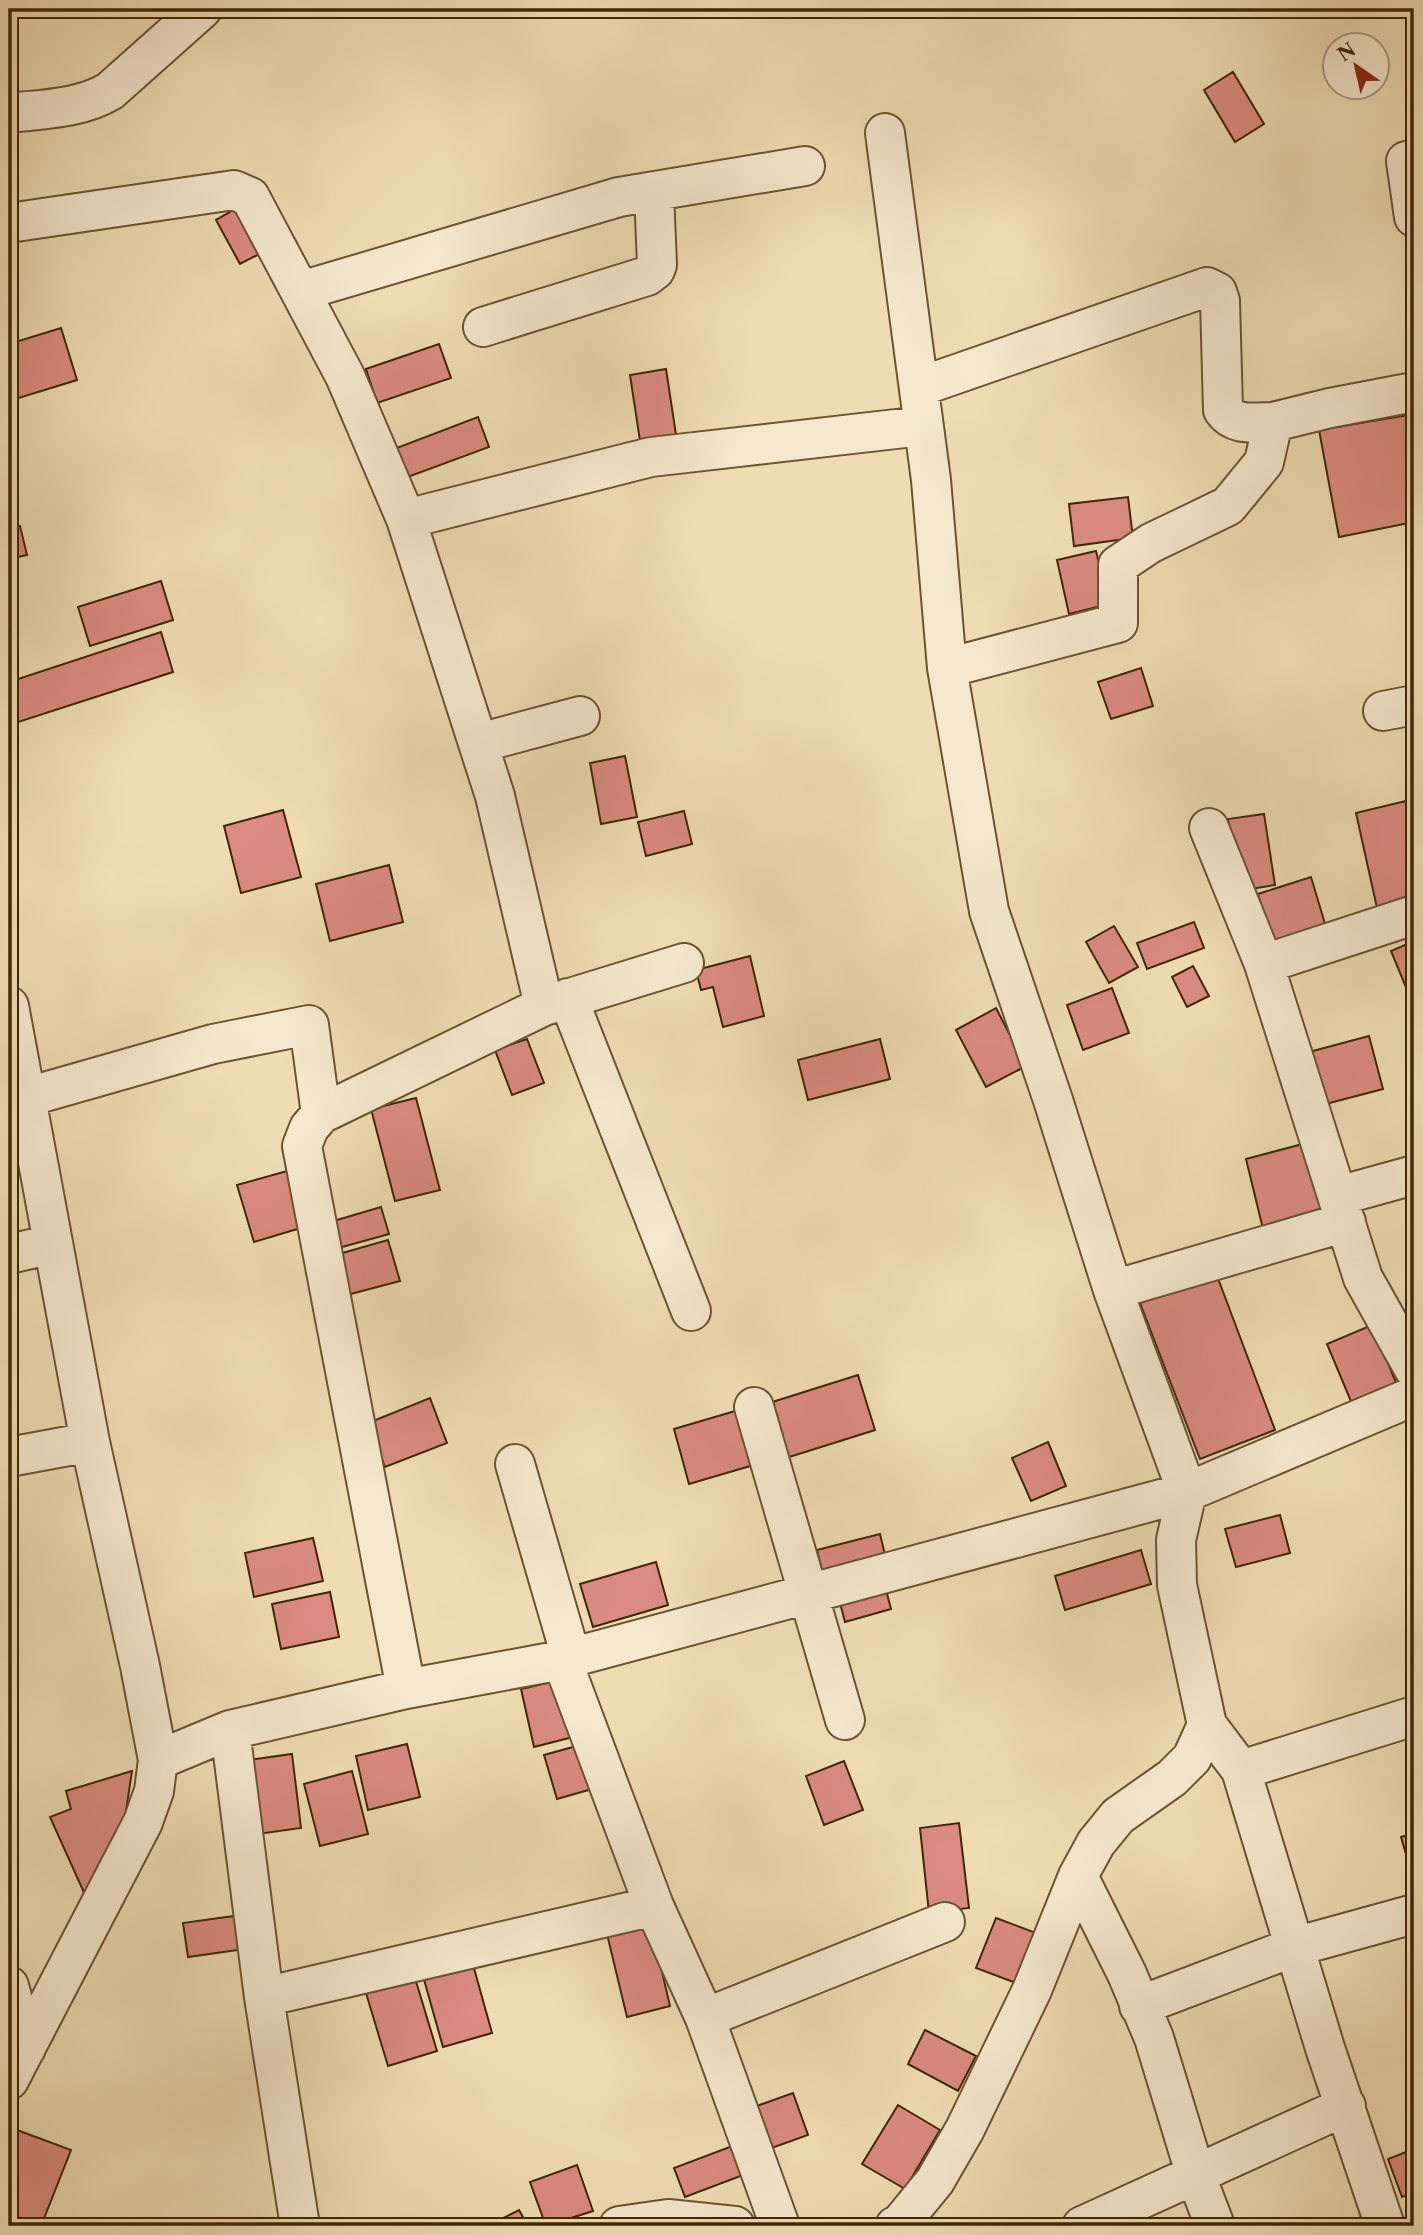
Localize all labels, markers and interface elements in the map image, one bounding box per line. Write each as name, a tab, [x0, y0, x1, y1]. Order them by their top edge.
north arrow	[1322, 32, 1392, 102]
text: N	[1333, 38, 1360, 66]

